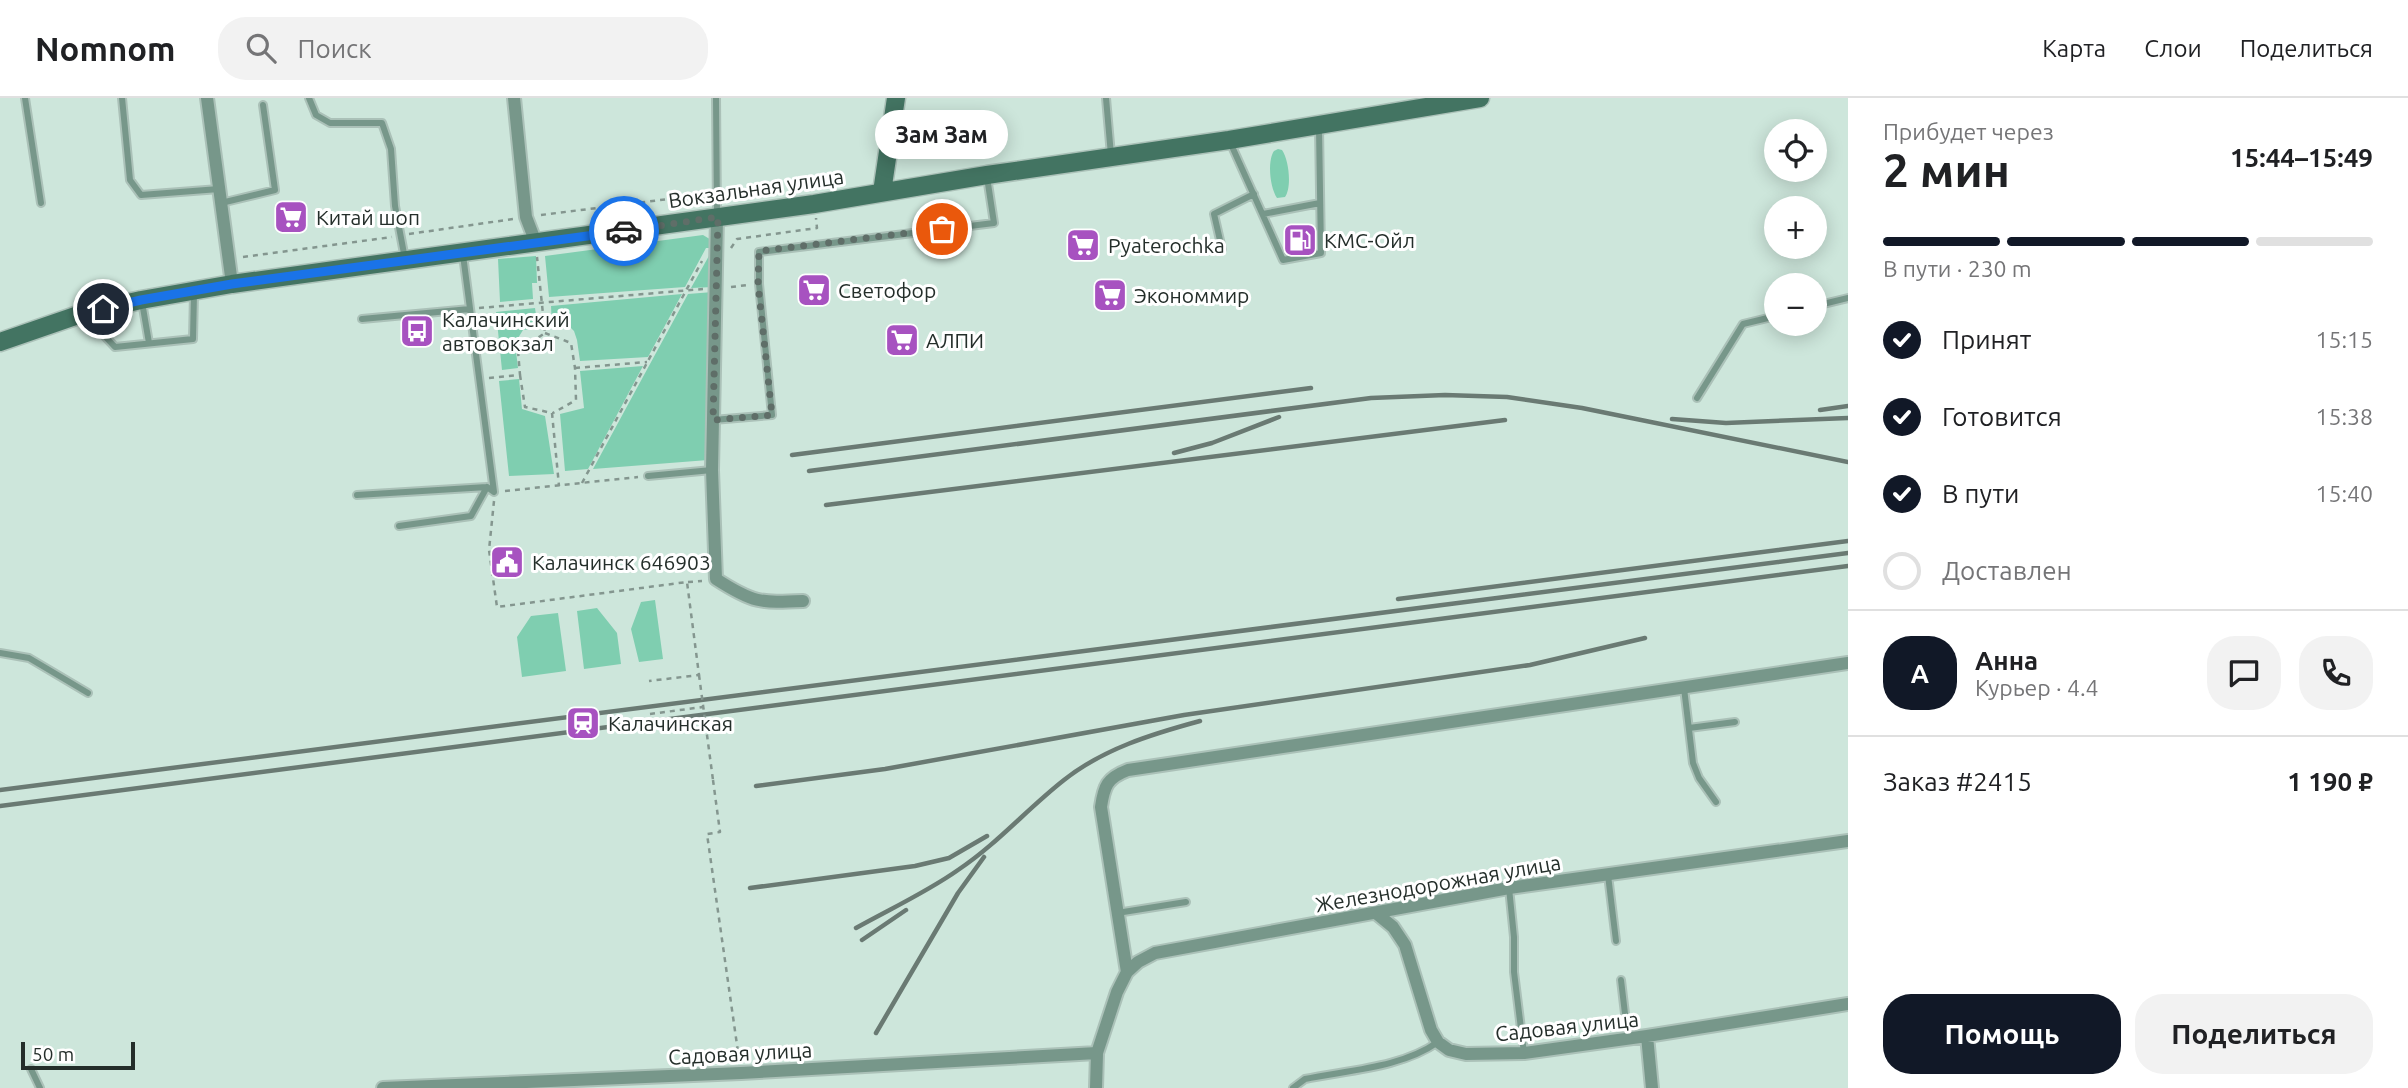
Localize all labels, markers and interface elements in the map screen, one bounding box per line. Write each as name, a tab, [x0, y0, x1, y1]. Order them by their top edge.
search box	[218, 17, 708, 80]
icon: search	[242, 29, 280, 67]
text: Nomnom	[35, 30, 176, 67]
text: Поиск	[298, 34, 372, 63]
text: Карта	[2042, 35, 2106, 62]
text: Слои	[2144, 35, 2202, 62]
text: Поделиться	[2240, 35, 2373, 62]
callout: Зам Зам	[876, 110, 1009, 159]
map controls	[1764, 119, 1827, 336]
button: locate	[1764, 119, 1827, 182]
text: Прибудет через	[1883, 119, 2054, 144]
text: Зам Зам	[895, 122, 988, 147]
text: 15:44–15:49	[2230, 143, 2373, 172]
text: 2 мин	[1883, 144, 2010, 196]
street label: Вокзальная улица	[667, 164, 845, 212]
courier	[589, 196, 659, 266]
button: +	[1764, 196, 1827, 259]
supermarket icon: Китай шоп	[272, 198, 310, 236]
pin	[912, 199, 972, 259]
place label: Китай шоп	[316, 205, 420, 229]
icon: bag	[923, 210, 961, 248]
icon: car	[605, 212, 643, 250]
fuel station icon: КМС-Ойл	[1281, 221, 1319, 259]
supermarket icon: Pyaterochka	[1064, 226, 1102, 264]
place label: КМС-Ойл	[1324, 228, 1415, 252]
place label: Pyaterochka	[1108, 233, 1225, 257]
text: В пути · 230 m	[1883, 256, 2032, 281]
supermarket icon: Светофор	[795, 271, 833, 309]
button: −	[1764, 273, 1827, 336]
supermarket icon: Экономмир	[1091, 276, 1129, 314]
place label: Светофор	[838, 278, 936, 302]
pin	[73, 279, 133, 339]
place label: Экономмир	[1134, 283, 1249, 307]
icon: home	[84, 290, 122, 328]
place label: Калачинский автовокзал	[442, 307, 570, 355]
bus stop icon: Калачинский автовокзал	[398, 312, 436, 350]
supermarket icon: АЛПИ	[883, 321, 921, 359]
icon: check	[1883, 321, 1921, 359]
text: Принят	[1942, 325, 2031, 354]
text: 15:15	[2315, 327, 2373, 352]
place label: АЛПИ	[926, 328, 984, 352]
icon: check	[1883, 398, 1921, 436]
text: Готовится	[1942, 402, 2062, 431]
text: 15:38	[2315, 404, 2373, 429]
icon: check	[1883, 475, 1921, 513]
text: В пути	[1942, 479, 2019, 508]
text: 15:40	[2315, 481, 2373, 506]
public building icon: Калачинск 646903	[488, 543, 526, 581]
place label: Калачинск 646903	[532, 550, 711, 574]
text: Доставлен	[1942, 556, 2072, 585]
button: chat	[2207, 636, 2281, 710]
button: phone	[2299, 636, 2373, 710]
text: Анна	[1975, 646, 2038, 675]
text: А	[1911, 659, 1929, 688]
text: Курьер · 4.4	[1975, 675, 2099, 700]
station icon: Калачинская	[564, 704, 602, 742]
place label: Калачинская	[608, 711, 733, 735]
text: Заказ #2415	[1883, 767, 2032, 796]
text: 1 190 ₽	[2287, 767, 2373, 796]
street label: Железнодорожная улица	[1313, 850, 1563, 916]
button: Помощь	[1883, 994, 2121, 1074]
button: Поделиться	[2135, 994, 2373, 1074]
street label: Садовая улица	[1494, 1007, 1640, 1045]
street label: Садовая улица	[667, 1037, 813, 1069]
scale bar	[21, 1039, 135, 1071]
text: 50 m	[32, 1043, 74, 1065]

